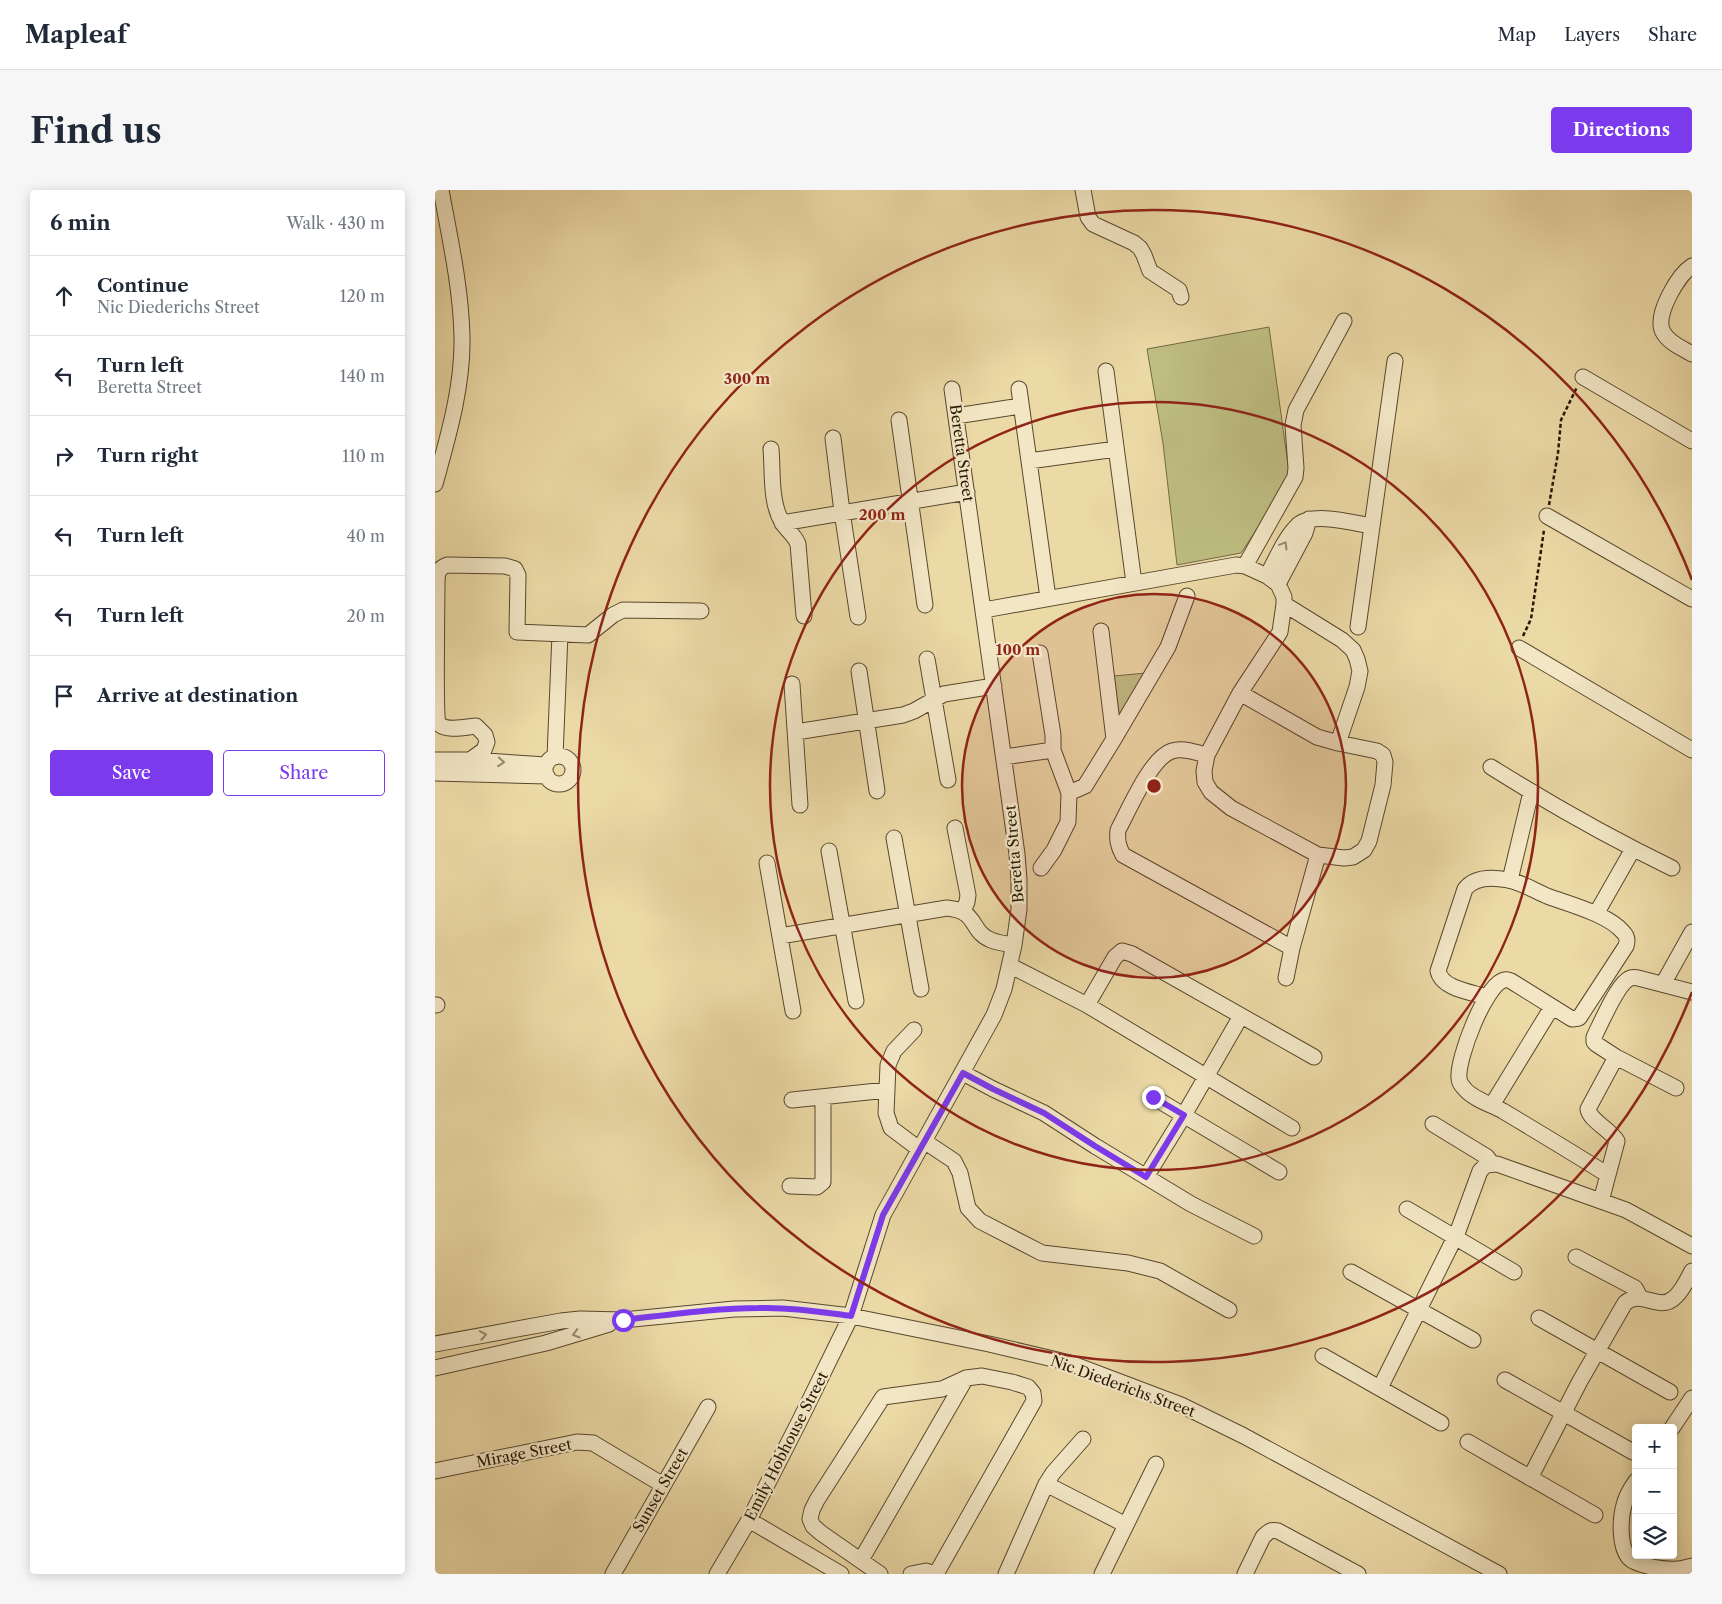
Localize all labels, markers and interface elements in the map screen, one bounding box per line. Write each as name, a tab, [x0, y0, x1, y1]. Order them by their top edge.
text: Mapleaf	[25, 20, 127, 49]
text: Map	[1498, 24, 1536, 46]
text: Layers	[1564, 24, 1620, 46]
text: Share	[1648, 24, 1697, 46]
button: Directions	[1551, 107, 1692, 153]
text: Find us	[30, 109, 162, 152]
text: 6 min	[50, 210, 111, 235]
text: Walk · 430 m	[286, 213, 385, 233]
text: Continue	[97, 274, 189, 297]
icon: ahead	[50, 282, 78, 310]
text: 120 m	[340, 286, 385, 306]
text: Nic Diederichs Street	[97, 297, 260, 317]
text: Turn left	[97, 354, 184, 377]
icon: left	[50, 362, 78, 390]
text: 140 m	[340, 366, 385, 386]
text: 300 m	[724, 369, 770, 388]
text: Beretta Street	[97, 377, 202, 397]
street label: Beretta Street	[946, 403, 978, 504]
icon: right	[50, 442, 78, 470]
text: Turn right	[97, 444, 198, 467]
text: 110 m	[342, 446, 385, 466]
text: 200 m	[859, 505, 905, 524]
icon: left	[50, 522, 78, 550]
text: Turn left	[97, 524, 184, 547]
text: 40 m	[346, 526, 385, 546]
one-way arrow	[1278, 541, 1288, 550]
icon: left	[50, 602, 78, 630]
text: Turn left	[97, 604, 184, 627]
text: 20 m	[346, 606, 385, 626]
text: 100 m	[996, 640, 1040, 659]
icon: arrive	[50, 682, 78, 710]
text: Arrive at destination	[97, 684, 298, 707]
button: Save	[50, 750, 213, 796]
button: Share	[223, 750, 385, 796]
one-way arrow	[497, 757, 505, 768]
centre of rings	[1145, 777, 1163, 795]
street label: Beretta Street	[1000, 804, 1028, 904]
route end	[1142, 1086, 1165, 1109]
route start	[612, 1309, 635, 1332]
one-way arrow	[572, 1329, 581, 1339]
one-way arrow	[478, 1330, 487, 1340]
street label: Nic Diederichs Street	[1048, 1351, 1199, 1421]
street label: Emily Hobhouse Street	[740, 1368, 832, 1524]
map controls	[1632, 1424, 1677, 1559]
button: +	[1632, 1424, 1677, 1469]
street label: Mirage Street	[475, 1434, 574, 1472]
street label: Sunset Street	[628, 1444, 692, 1536]
button: −	[1632, 1469, 1677, 1514]
button: layers	[1632, 1514, 1677, 1559]

